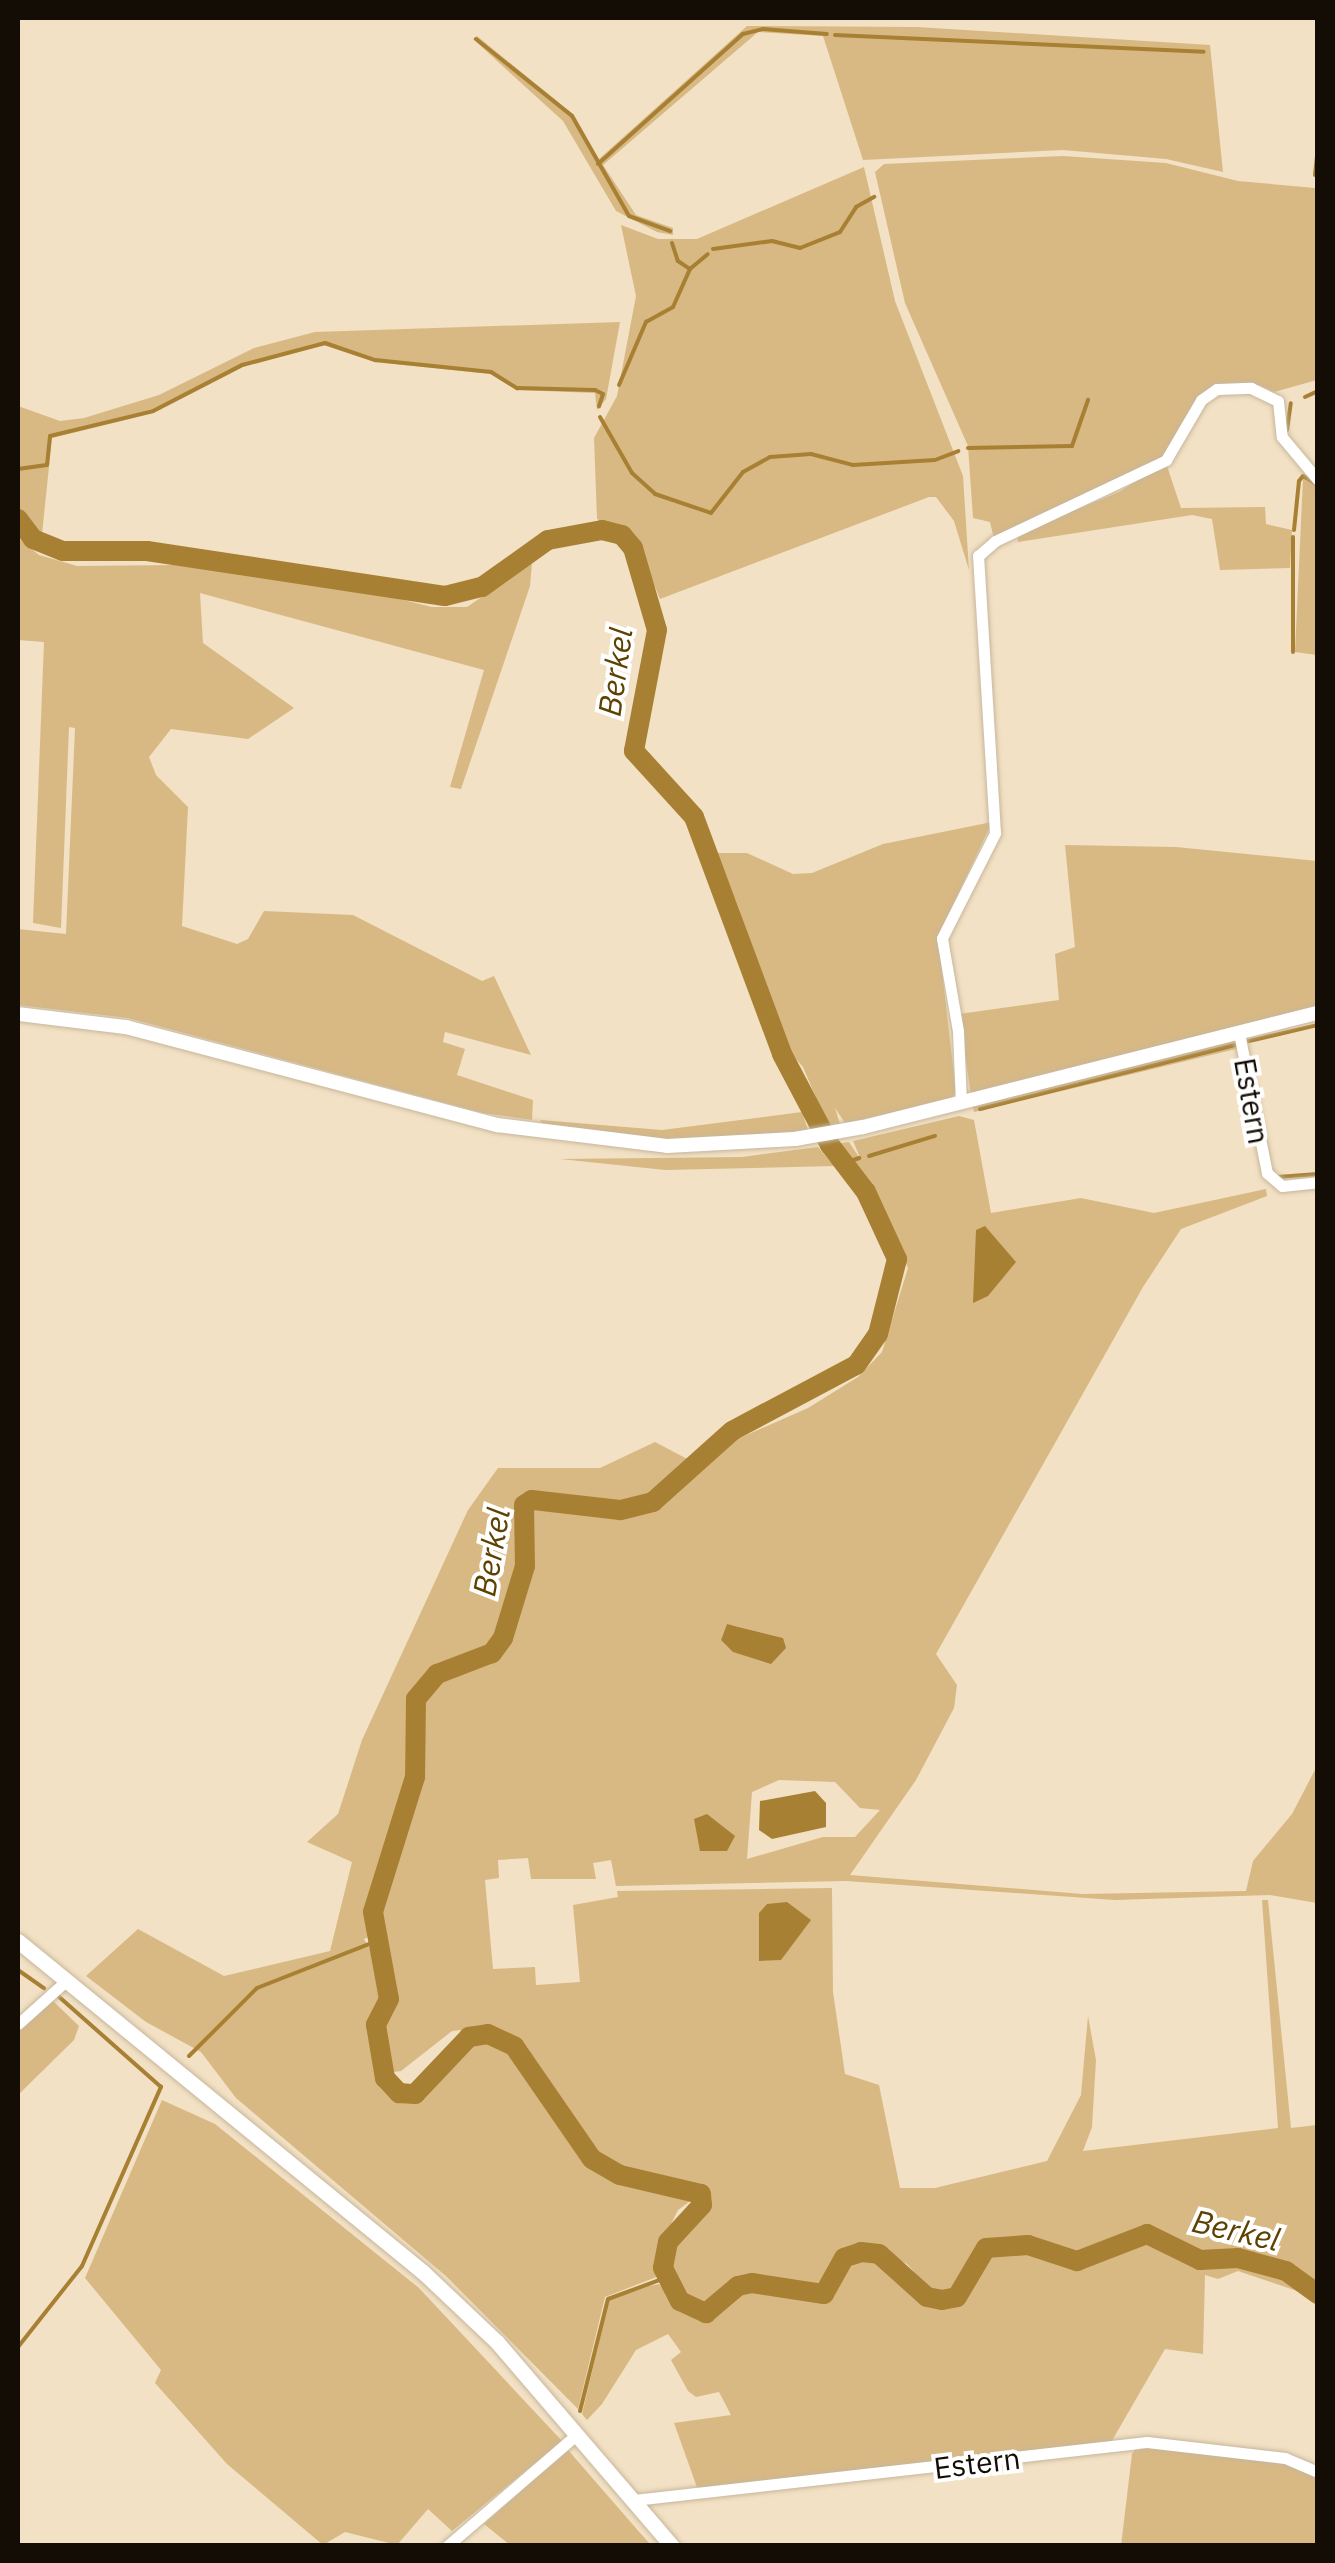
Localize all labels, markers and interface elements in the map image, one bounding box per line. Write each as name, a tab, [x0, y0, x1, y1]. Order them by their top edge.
water label: Berkel	[590, 625, 640, 719]
street label: Estern	[1227, 1055, 1277, 1147]
water label: Berkel	[464, 1505, 518, 1599]
water label: Berkel	[1188, 2201, 1284, 2259]
street label: Estern	[932, 2440, 1022, 2486]

